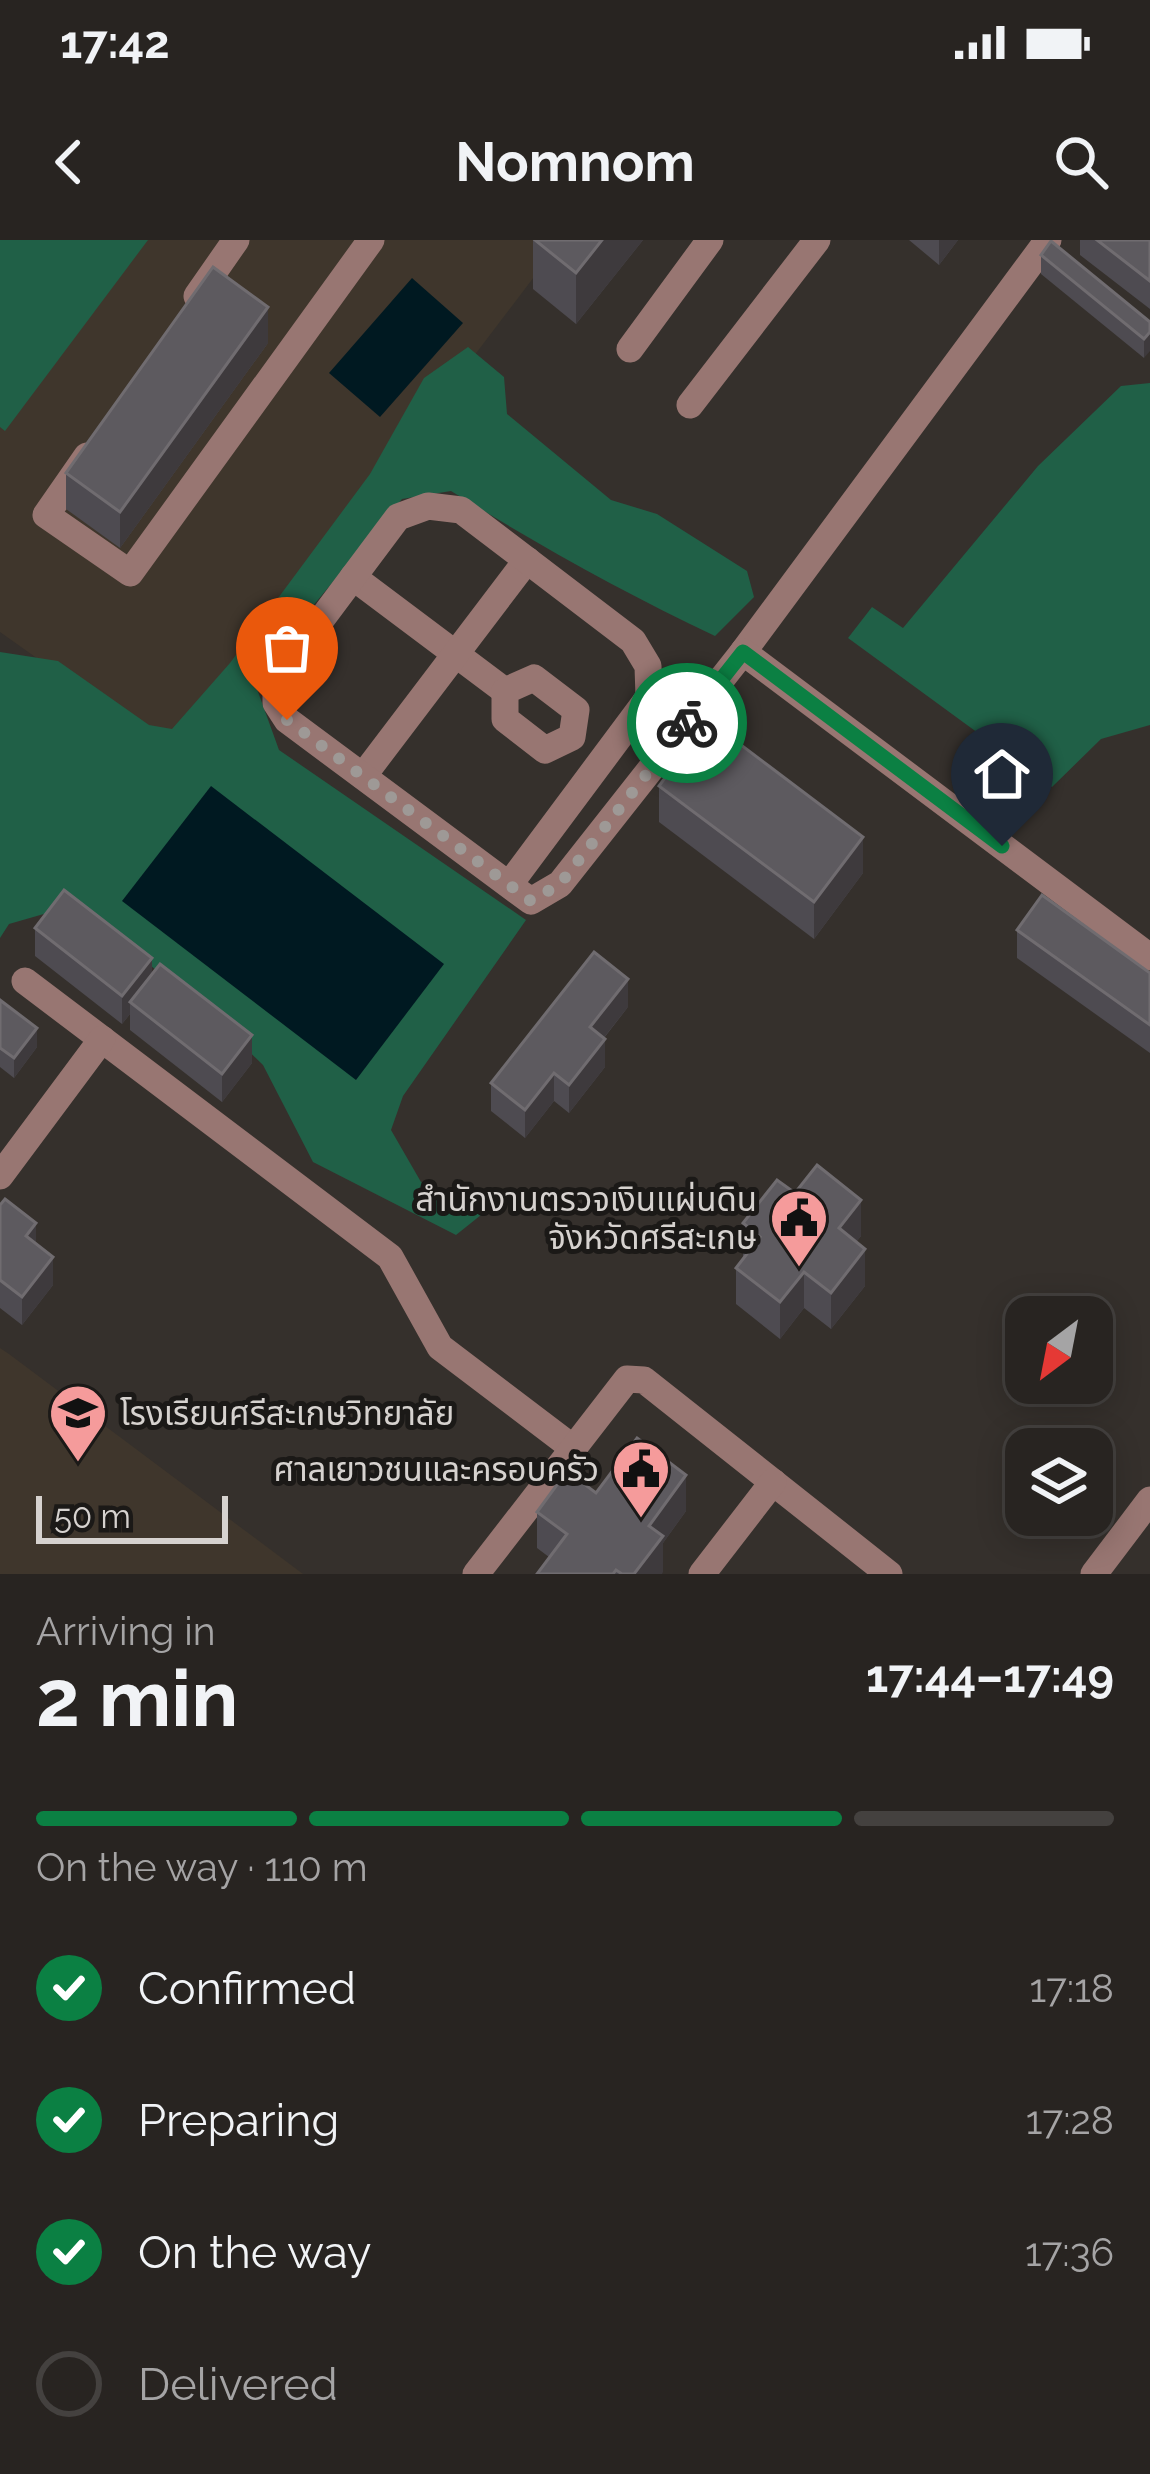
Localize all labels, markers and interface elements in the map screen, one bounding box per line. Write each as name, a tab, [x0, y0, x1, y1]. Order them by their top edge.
text: 17:42	[60, 16, 170, 69]
icon: back	[36, 129, 102, 195]
icon: search	[1048, 129, 1114, 195]
text: Nomnom	[455, 130, 695, 194]
pin	[236, 597, 338, 720]
icon: bag	[254, 615, 320, 681]
courier	[627, 663, 747, 783]
icon: bike	[654, 690, 720, 756]
pin	[951, 723, 1053, 846]
icon: home	[969, 741, 1035, 807]
place label: สำนักงานตรวจเงินแผ่นดิน จังหวัดศรีสะเกษ	[415, 1180, 757, 1257]
public building icon: สำนักงานตรวจเงินแผ่นดิน จังหวัดศรีสะเกษ	[768, 1187, 830, 1269]
north arrow	[1005, 1296, 1113, 1404]
map controls	[1005, 1296, 1113, 1536]
school or university icon: โรงเรียนศรีสะเกษวิทยาลัย	[47, 1382, 109, 1464]
place label: โรงเรียนศรีสะเกษวิทยาลัย	[120, 1394, 454, 1433]
button: layers	[1005, 1428, 1113, 1536]
public building icon: ศาลเยาวชนและครอบครัว	[610, 1438, 672, 1520]
place label: ศาลเยาวชนและครอบครัว	[273, 1450, 599, 1489]
scale bar	[36, 1490, 228, 1543]
text: 50 m	[54, 1497, 131, 1536]
text: Arriving in	[36, 1608, 216, 1654]
text: 17:44–17:49	[866, 1650, 1114, 1703]
text: 2 min	[36, 1653, 238, 1744]
text: On the way · 110 m	[36, 1844, 368, 1890]
icon: check	[36, 1955, 102, 2021]
text: Confirmed	[138, 1962, 356, 2015]
text: 17:18	[1029, 1965, 1114, 2011]
icon: check	[36, 2087, 102, 2153]
text: Preparing	[138, 2094, 339, 2147]
text: 17:28	[1026, 2097, 1114, 2143]
icon: check	[36, 2219, 102, 2285]
text: On the way	[138, 2226, 372, 2279]
text: 17:36	[1025, 2229, 1114, 2275]
text: Delivered	[138, 2358, 338, 2411]

